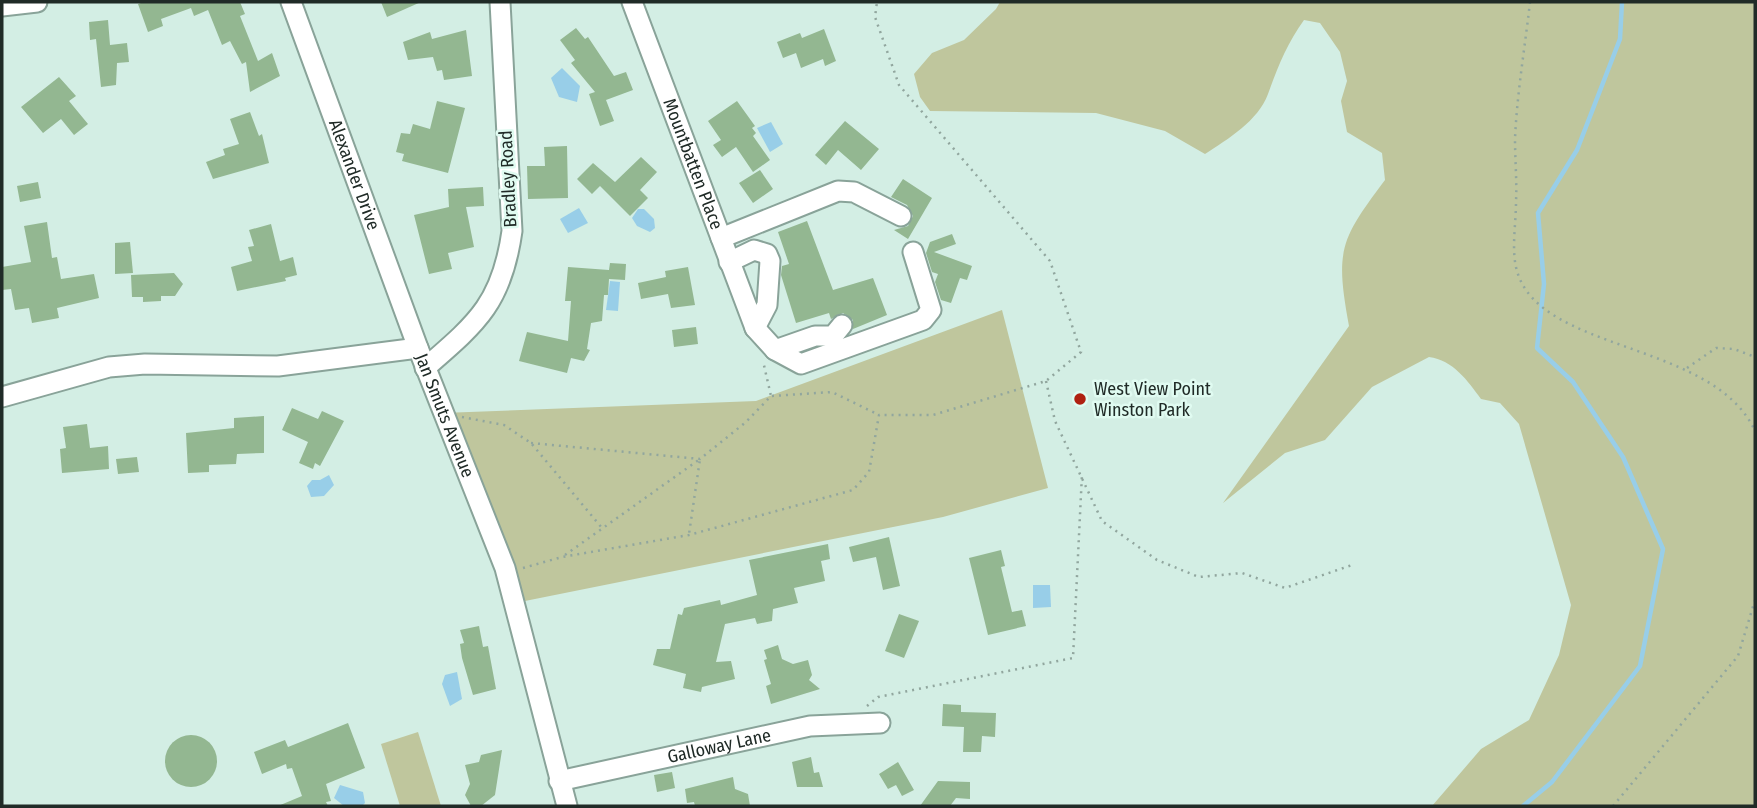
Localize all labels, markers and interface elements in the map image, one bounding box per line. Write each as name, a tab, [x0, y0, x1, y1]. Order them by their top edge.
street label: Mountbatten Place	[658, 95, 728, 233]
street label: Alexander Drive	[324, 116, 385, 233]
street label: Bradley Road	[494, 130, 522, 228]
street label: Jan Smuts Avenue	[410, 350, 479, 481]
place label: West View Point Winston Park	[1094, 378, 1211, 421]
marker: West View Point Winston Park	[1072, 391, 1088, 407]
street label: Galloway Lane	[665, 724, 773, 768]

